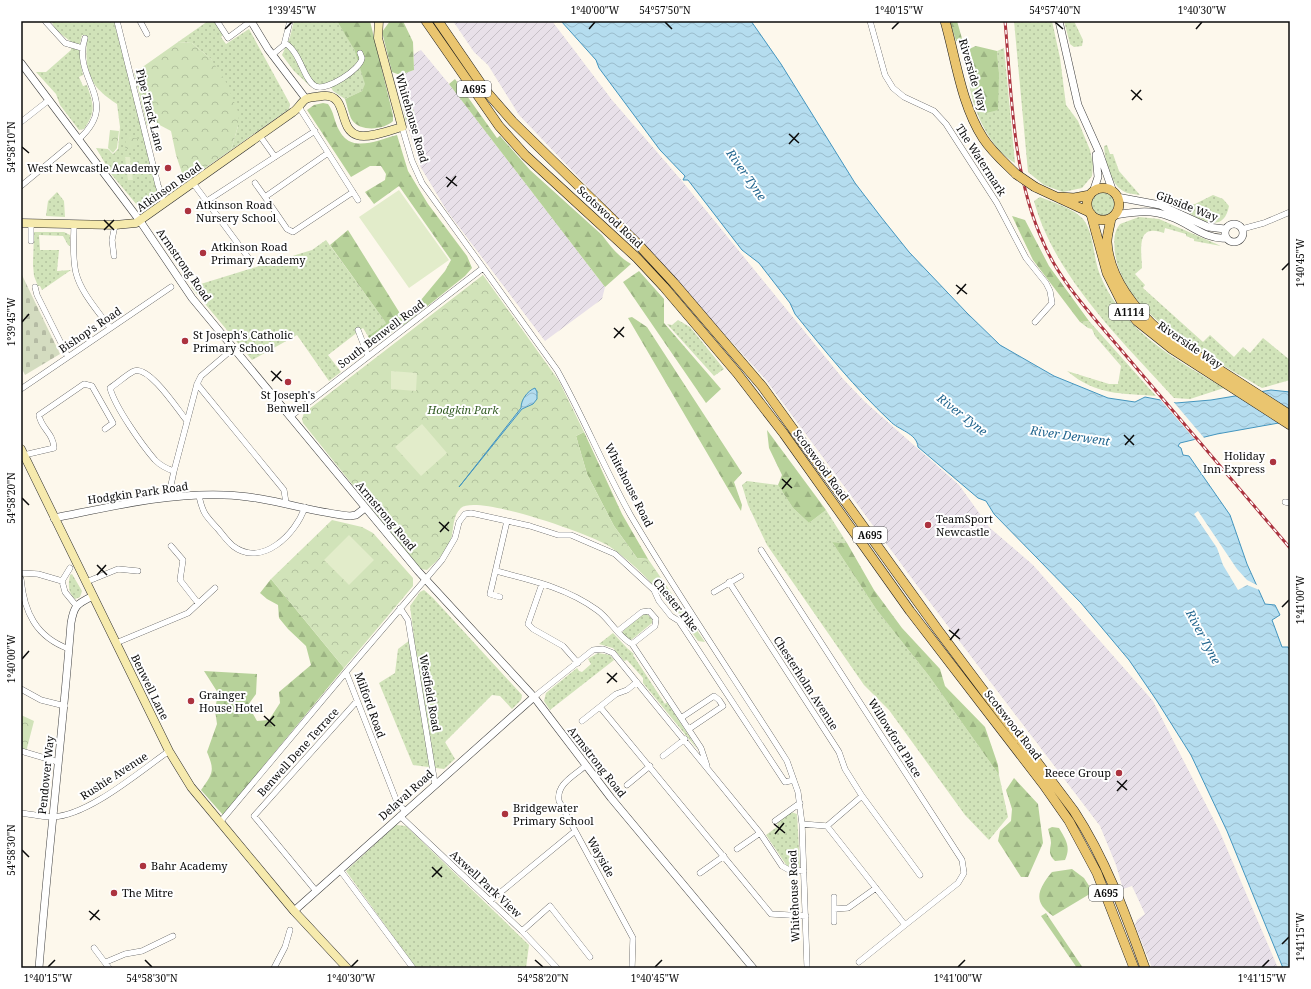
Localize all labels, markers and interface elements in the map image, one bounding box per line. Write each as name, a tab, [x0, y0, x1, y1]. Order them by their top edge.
text: 1°39'45"W	[268, 3, 317, 17]
text: 1°40'00"W	[571, 3, 620, 17]
text: 54°57'50"N	[639, 3, 691, 17]
text: 1°40'15"W	[875, 3, 924, 17]
text: 54°57'40"N	[1029, 3, 1081, 17]
text: 1°40'30"W	[1178, 3, 1227, 17]
street label: Riverside Way	[956, 37, 991, 114]
street label: Pipe Track Lane	[133, 67, 168, 153]
street label: Whitehouse Road	[393, 71, 432, 165]
road number: A695	[457, 81, 491, 97]
text: 54°58'10"N	[4, 121, 18, 173]
street label: The Watermark	[953, 121, 1010, 199]
water label: River Tyne	[722, 145, 770, 204]
street label: Atkinson Road	[133, 158, 205, 215]
place label: West Newcastle Academy	[27, 160, 161, 175]
marker: West Newcastle Academy	[163, 163, 173, 173]
street label: Scotswood Road	[574, 182, 647, 251]
street label: Gibside Way	[1154, 187, 1221, 224]
place label: Atkinson Road Nursery School	[196, 197, 277, 225]
marker: Atkinson Road Nursery School	[183, 206, 193, 216]
street label: Armstrong Road	[154, 225, 215, 304]
text: 1°40'45"W	[1293, 238, 1307, 287]
place label: Atkinson Road Primary Academy	[211, 239, 306, 267]
marker: Atkinson Road Primary Academy	[198, 248, 208, 258]
street label: South Benwell Road	[334, 296, 427, 371]
text: 1°39'45"W	[4, 297, 18, 346]
street label: Bishop's Road	[55, 303, 124, 356]
road number: A1114	[1109, 304, 1149, 320]
street label: Riverside Way	[1155, 317, 1226, 372]
place label: St Joseph's Catholic Primary School	[193, 327, 293, 355]
marker: St Joseph's Catholic Primary School	[180, 336, 190, 346]
marker: St Joseph's Benwell	[283, 377, 293, 387]
place label: St Joseph's Benwell	[261, 387, 315, 415]
water label: River Tyne	[933, 389, 991, 440]
park label: Hodgkin Park	[426, 402, 499, 417]
water label: River Derwent	[1028, 421, 1112, 450]
street label: Scotswood Road	[790, 426, 853, 504]
street label: Whitehouse Road	[602, 440, 657, 530]
place label: Holiday Inn Express	[1203, 448, 1266, 476]
marker: Holiday Inn Express	[1268, 457, 1278, 467]
text: 54°58'20"N	[4, 472, 18, 524]
street label: Hodgkin Park Road	[87, 478, 189, 507]
street label: Armstrong Road	[353, 478, 420, 554]
place label: TeamSport Newcastle	[936, 511, 993, 539]
marker: TeamSport Newcastle	[923, 520, 933, 530]
road number: A695	[853, 527, 887, 543]
street label: Chester Pike	[650, 575, 703, 635]
text: 1°41'00"W	[1293, 575, 1307, 624]
water label: River Tyne	[1181, 606, 1225, 667]
street label: Chesterholm Avenue	[770, 633, 842, 733]
text: 1°40'00"W	[4, 634, 18, 683]
street label: Benwell Lane	[128, 651, 173, 722]
street label: Westfield Road	[416, 653, 445, 733]
street label: Milford Road	[352, 670, 389, 740]
place label: Grainger House Hotel	[199, 687, 264, 715]
street label: Scotswood Road	[981, 687, 1046, 763]
street label: Willowford Place	[865, 695, 926, 780]
marker: Grainger House Hotel	[186, 696, 196, 706]
street label: Benwell Dene Terrace	[254, 704, 342, 799]
street label: Armstrong Road	[565, 723, 630, 800]
street label: Pendower Way	[34, 734, 57, 815]
street label: Rushie Avenue	[77, 748, 150, 803]
place label: Reece Group	[1045, 765, 1111, 780]
street label: Delaval Road	[375, 766, 436, 823]
marker: Reece Group	[1114, 768, 1124, 778]
place label: Bridgewater Primary School	[513, 800, 594, 828]
marker: Bridgewater Primary School	[500, 809, 510, 819]
text: 54°58'30"N	[4, 824, 18, 876]
street label: Wayside	[584, 834, 619, 880]
street label: Axwell Park View	[447, 847, 526, 921]
street label: Whitehouse Road	[784, 849, 803, 942]
place label: Bahr Academy	[151, 858, 228, 873]
marker: Bahr Academy	[138, 861, 148, 871]
place label: The Mitre	[122, 885, 173, 900]
road number: A695	[1089, 885, 1123, 901]
marker: The Mitre	[109, 888, 119, 898]
text: 1°41'15"W	[1293, 912, 1307, 961]
text: 1°40'15"W	[24, 971, 73, 985]
text: 54°58'30"N	[126, 971, 178, 985]
text: 1°40'30"W	[327, 971, 376, 985]
text: 54°58'20"N	[517, 971, 569, 985]
text: 1°40'45"W	[631, 971, 680, 985]
text: 1°41'00"W	[934, 971, 983, 985]
text: 1°41'15"W	[1238, 971, 1287, 985]

